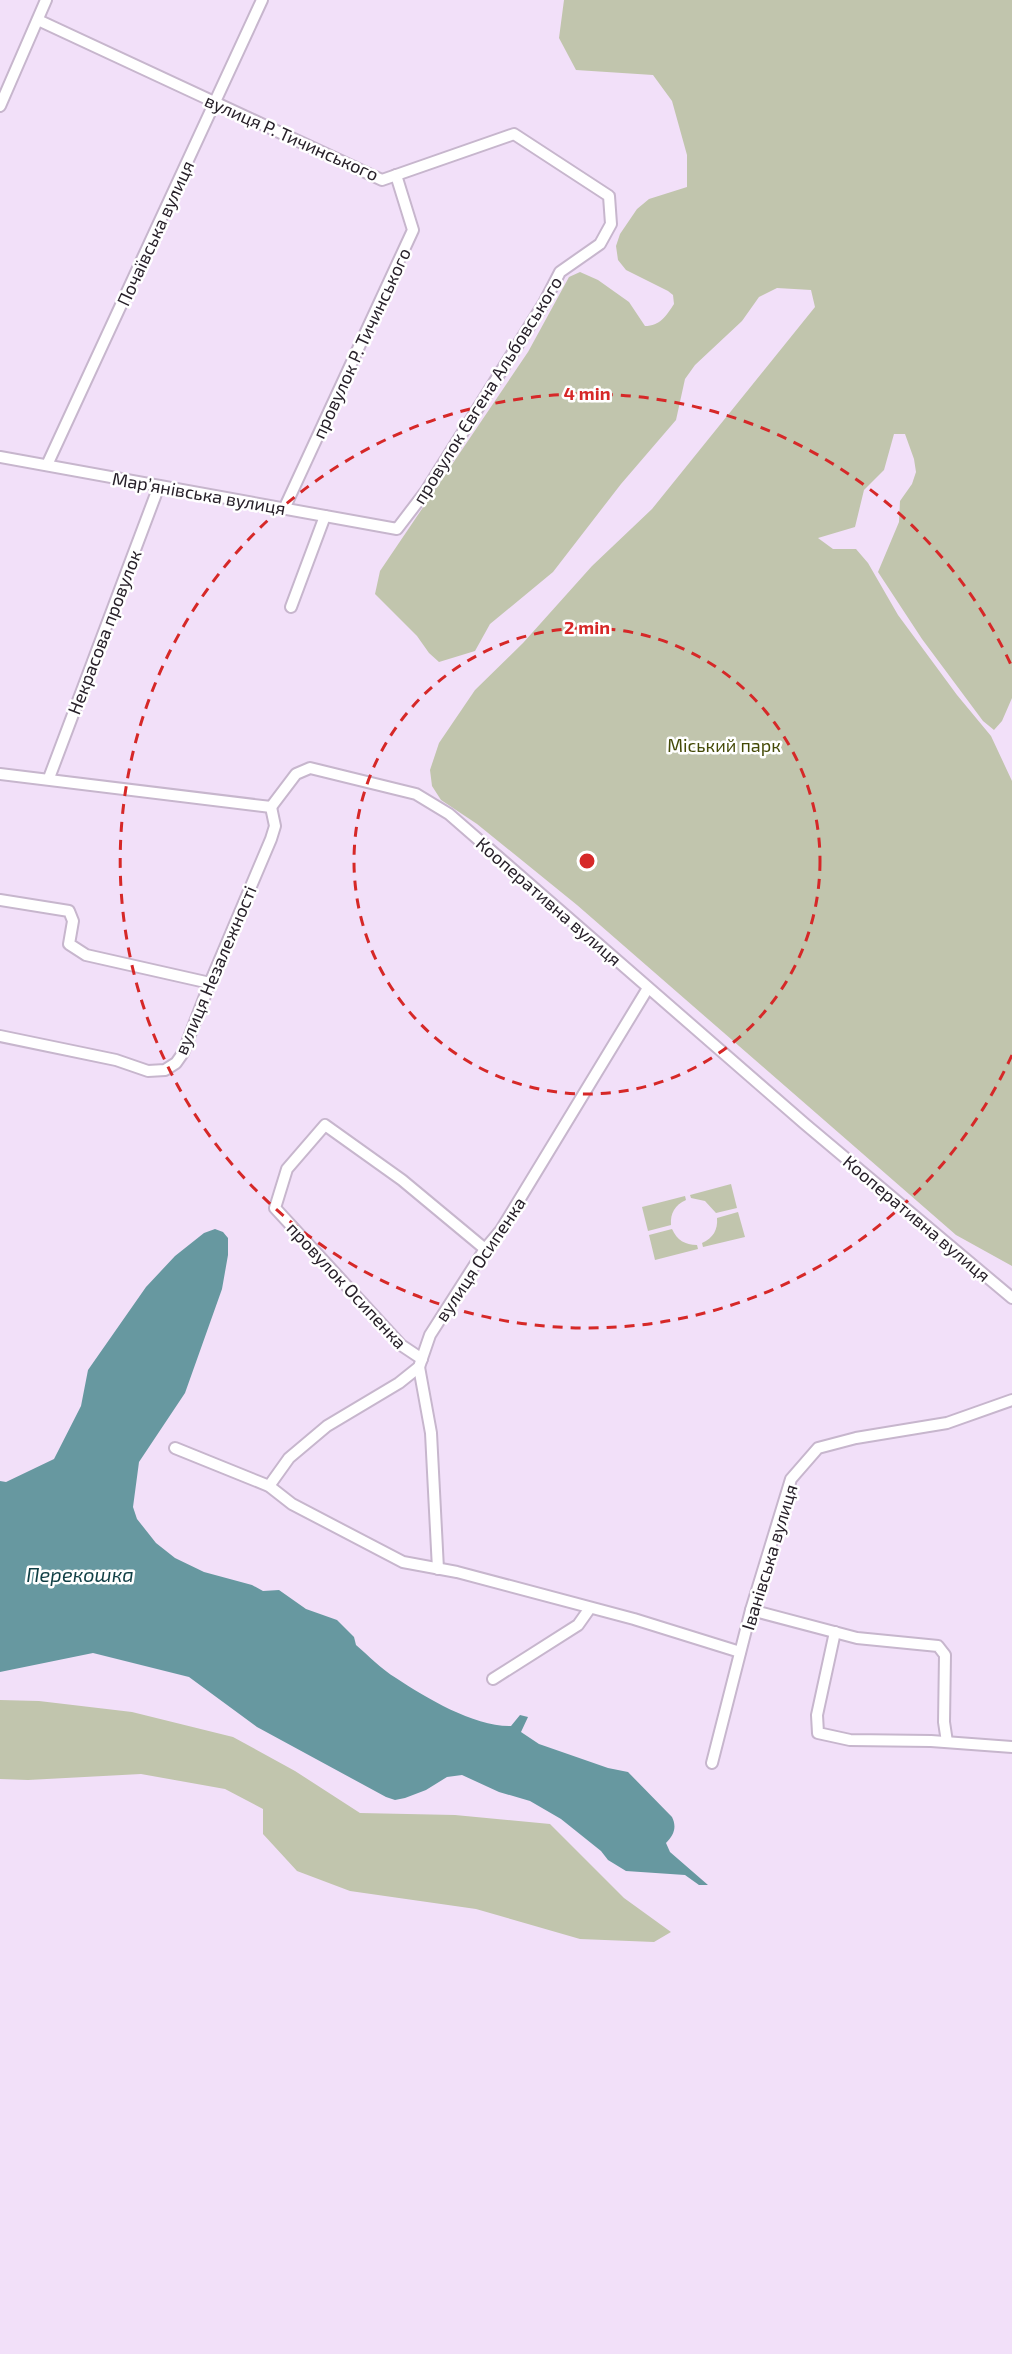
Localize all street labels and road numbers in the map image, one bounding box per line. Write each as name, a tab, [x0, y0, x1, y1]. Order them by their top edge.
street label: вулиця Р. Тичинського	[202, 89, 382, 185]
street label: Почаївська вулиця	[112, 157, 198, 309]
street label: провулок Р. Тичинського	[307, 244, 415, 442]
street label: провулок Євгена Альбовського	[408, 272, 566, 508]
street label: Мар’янівська вулиця	[111, 467, 287, 519]
street label: Некрасова провулок	[62, 546, 146, 718]
street label: Кооперативна вулиця	[472, 832, 626, 970]
street label: вулиця Незалежності	[169, 882, 261, 1058]
street label: Кооперативна вулиця	[839, 1150, 995, 1286]
street label: вулиця Осипенка	[430, 1193, 530, 1325]
street label: провулок Осипенка	[283, 1217, 411, 1353]
street label: Іванівська вулиця	[736, 1481, 802, 1633]

